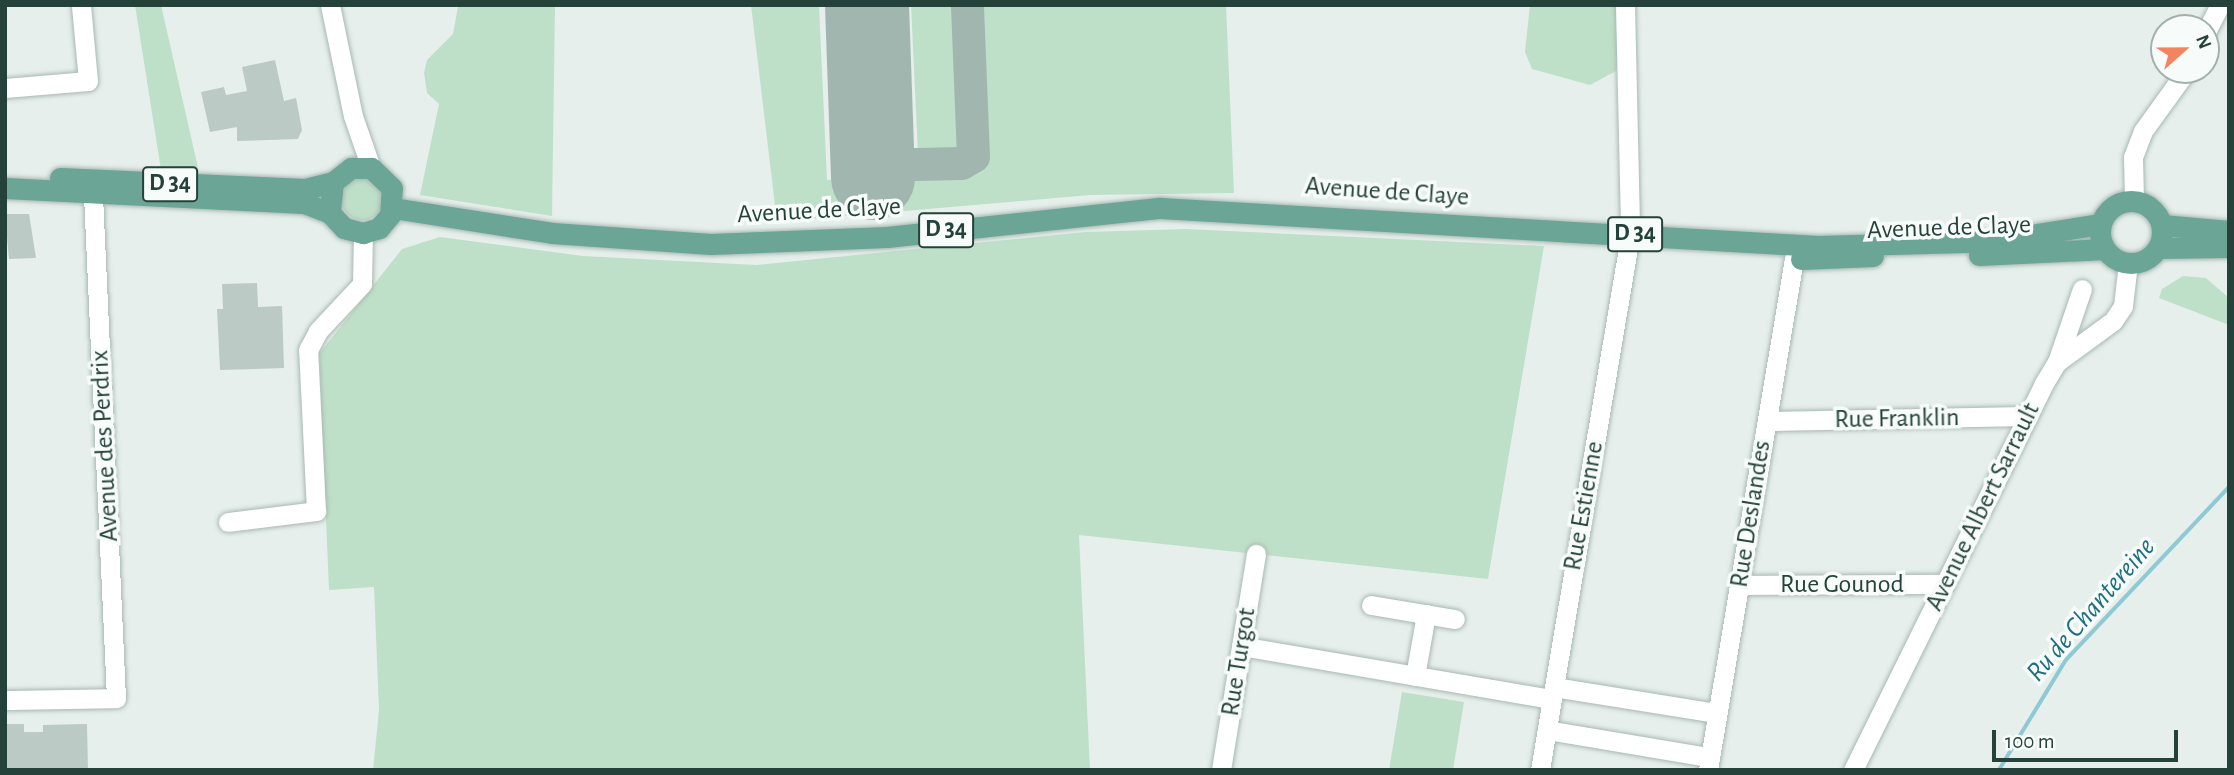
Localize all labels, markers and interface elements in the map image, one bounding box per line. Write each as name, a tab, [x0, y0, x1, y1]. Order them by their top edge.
north arrow	[2150, 14, 2220, 84]
text: N	[2192, 32, 2214, 52]
road number: D 34	[142, 164, 198, 204]
street label: Avenue de Claye	[1304, 171, 1470, 213]
street label: Avenue de Claye	[736, 191, 902, 231]
road number: D 34	[918, 210, 974, 250]
street label: Avenue de Claye	[1866, 210, 2032, 246]
road number: D 34	[1607, 214, 1663, 255]
street label: Avenue des Perdrix	[84, 349, 126, 543]
street label: Avenue Albert Sarrault	[1919, 398, 2047, 616]
street label: Rue Franklin	[1834, 402, 1960, 436]
street label: Rue Deslandes	[1724, 438, 1778, 590]
street label: Rue Estienne	[1557, 439, 1611, 573]
water label: Ru de Chantereine	[2019, 531, 2163, 689]
street label: Rue Gounod	[1780, 569, 1904, 601]
street label: Rue Turgot	[1215, 606, 1263, 718]
scale bar	[1996, 716, 2182, 760]
text: 100 m	[2005, 731, 2055, 752]

